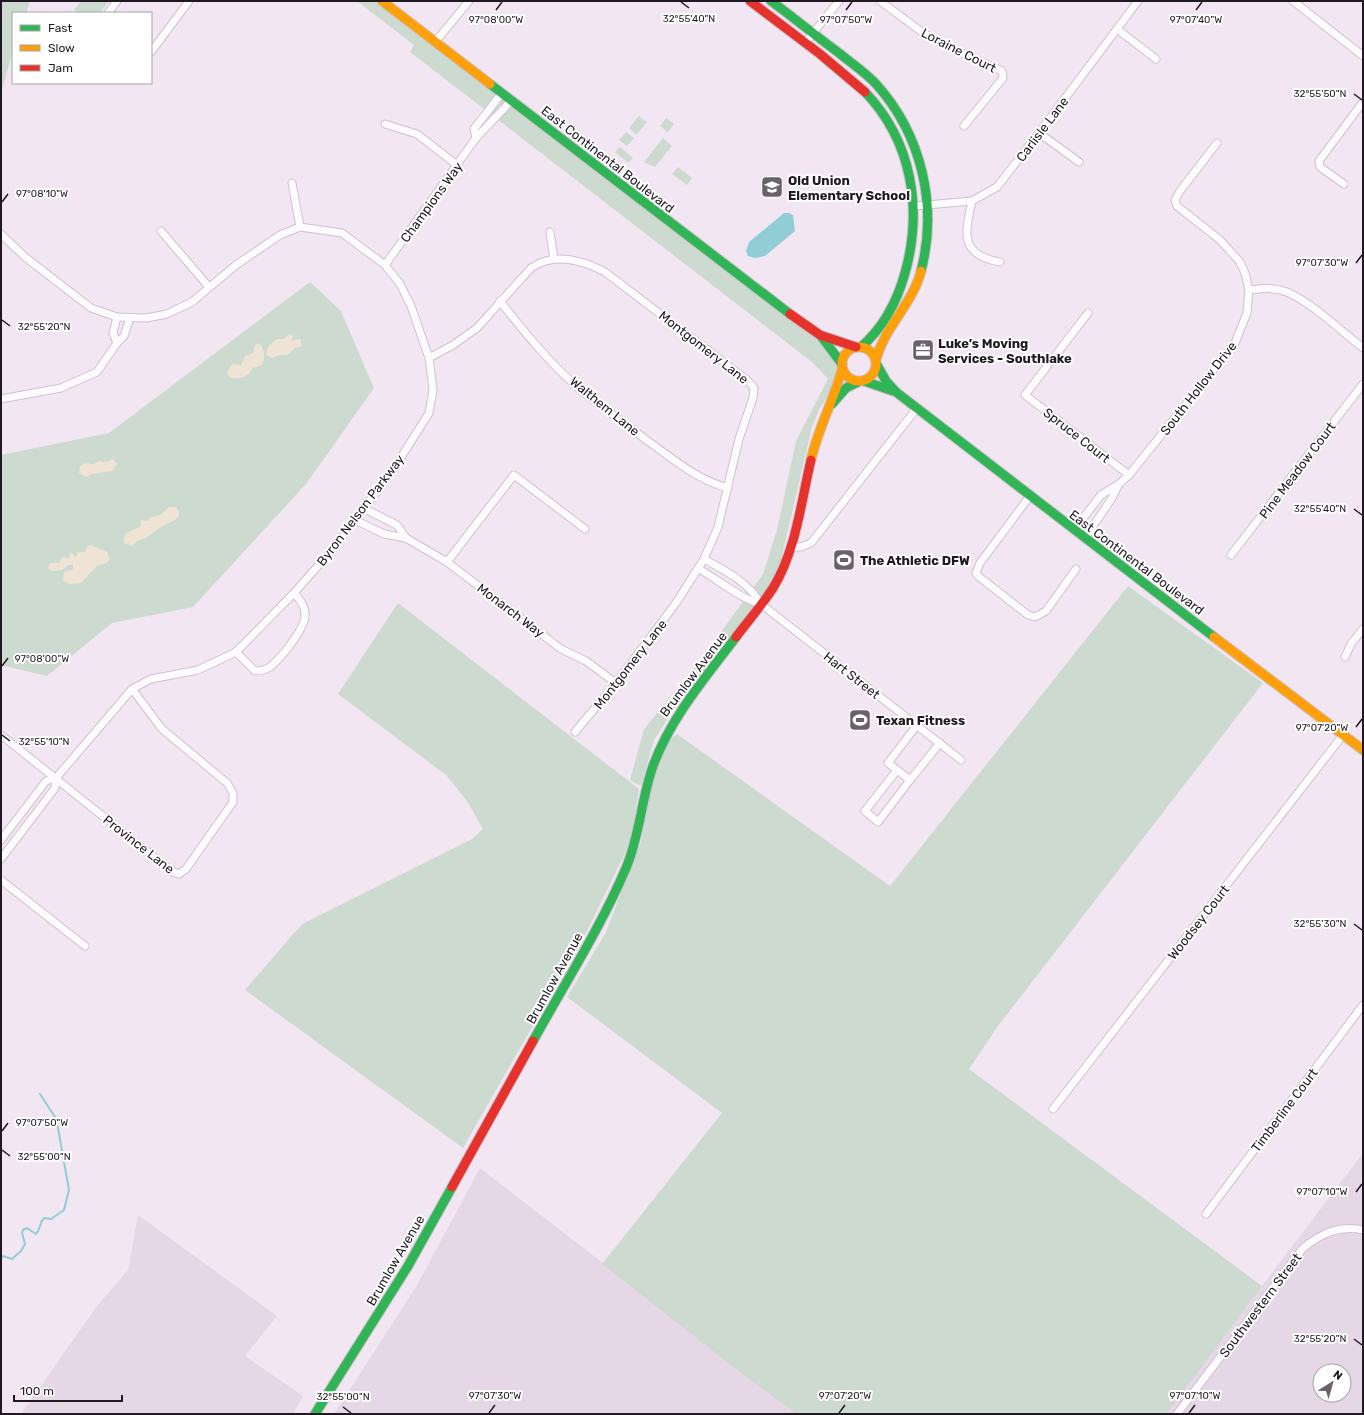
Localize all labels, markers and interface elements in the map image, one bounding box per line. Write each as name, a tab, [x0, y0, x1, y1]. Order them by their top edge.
legend	[12, 12, 152, 84]
text: 32°55'40"N	[663, 13, 715, 25]
text: 97°08'00"W	[469, 14, 523, 26]
text: 97°07'50"W	[820, 14, 872, 26]
text: 97°07'40"W	[1170, 14, 1222, 26]
text: Fast	[48, 21, 72, 35]
street label: Loraine Court	[919, 25, 999, 76]
text: Slow	[48, 41, 75, 55]
text: Jam	[48, 61, 73, 75]
text: 32°55'50"N	[1294, 88, 1346, 100]
street label: Carlisle Lane	[1013, 94, 1072, 165]
street label: East Continental Boulevard	[538, 103, 677, 216]
street label: Champions Way	[397, 159, 466, 245]
place label: Old Union Elementary School	[788, 173, 910, 203]
school or university icon: Old Union Elementary School	[759, 174, 785, 200]
text: 97°08'10"W	[16, 188, 68, 200]
text: 97°07'30"W	[1296, 257, 1348, 269]
street label: Montgomery Lane	[655, 308, 751, 388]
text: 32°55'20"N	[18, 321, 70, 333]
place label: Luke’s Moving Services - Southlake	[938, 336, 1072, 366]
office icon: Luke’s Moving Services - Southlake	[910, 337, 936, 363]
street label: South Hollow Drive	[1157, 339, 1240, 438]
street label: Walthem Lane	[567, 374, 642, 439]
street label: Spruce Court	[1040, 405, 1113, 466]
street label: Pine Meadow Court	[1256, 419, 1339, 522]
street label: Byron Nelson Parkway	[314, 452, 407, 569]
text: 32°55'40"N	[1294, 503, 1346, 515]
street label: East Continental Boulevard	[1067, 507, 1207, 618]
sports icon: The Athletic DFW	[831, 547, 857, 573]
place label: The Athletic DFW	[860, 553, 970, 568]
street label: Monarch Way	[474, 580, 547, 640]
street label: Montgomery Lane	[591, 617, 671, 713]
street label: Brumlow Avenue	[657, 629, 730, 720]
street label: Hart Street	[821, 649, 883, 702]
text: 97°08'00"W	[15, 653, 69, 665]
sports icon: Texan Fitness	[847, 707, 873, 733]
place label: Texan Fitness	[876, 713, 965, 728]
text: 97°07'20"W	[1296, 722, 1348, 734]
text: 32°55'10"N	[18, 736, 70, 748]
street label: Province Lane	[100, 812, 177, 877]
street label: Woodsey Court	[1165, 882, 1232, 963]
text: 32°55'30"N	[1294, 918, 1346, 930]
street label: Brumlow Avenue	[523, 930, 586, 1026]
street label: Timberline Court	[1248, 1066, 1321, 1155]
text: 97°07'50"W	[16, 1117, 68, 1129]
text: 32°55'00"N	[17, 1151, 71, 1163]
text: 97°07'10"W	[1297, 1186, 1347, 1198]
street label: Brumlow Avenue	[363, 1212, 427, 1308]
street label: Southwestern Street	[1216, 1250, 1304, 1360]
text: 32°55'20"N	[1294, 1333, 1346, 1345]
north arrow	[1312, 1363, 1352, 1403]
text: N	[1331, 1368, 1345, 1383]
scale bar	[14, 1377, 122, 1403]
text: 100 m	[20, 1384, 54, 1398]
text: 97°07'30"W	[469, 1390, 521, 1402]
text: 97°07'20"W	[819, 1390, 871, 1402]
text: 97°07'10"W	[1170, 1390, 1220, 1402]
text: 32°55'00"N	[316, 1391, 370, 1403]

